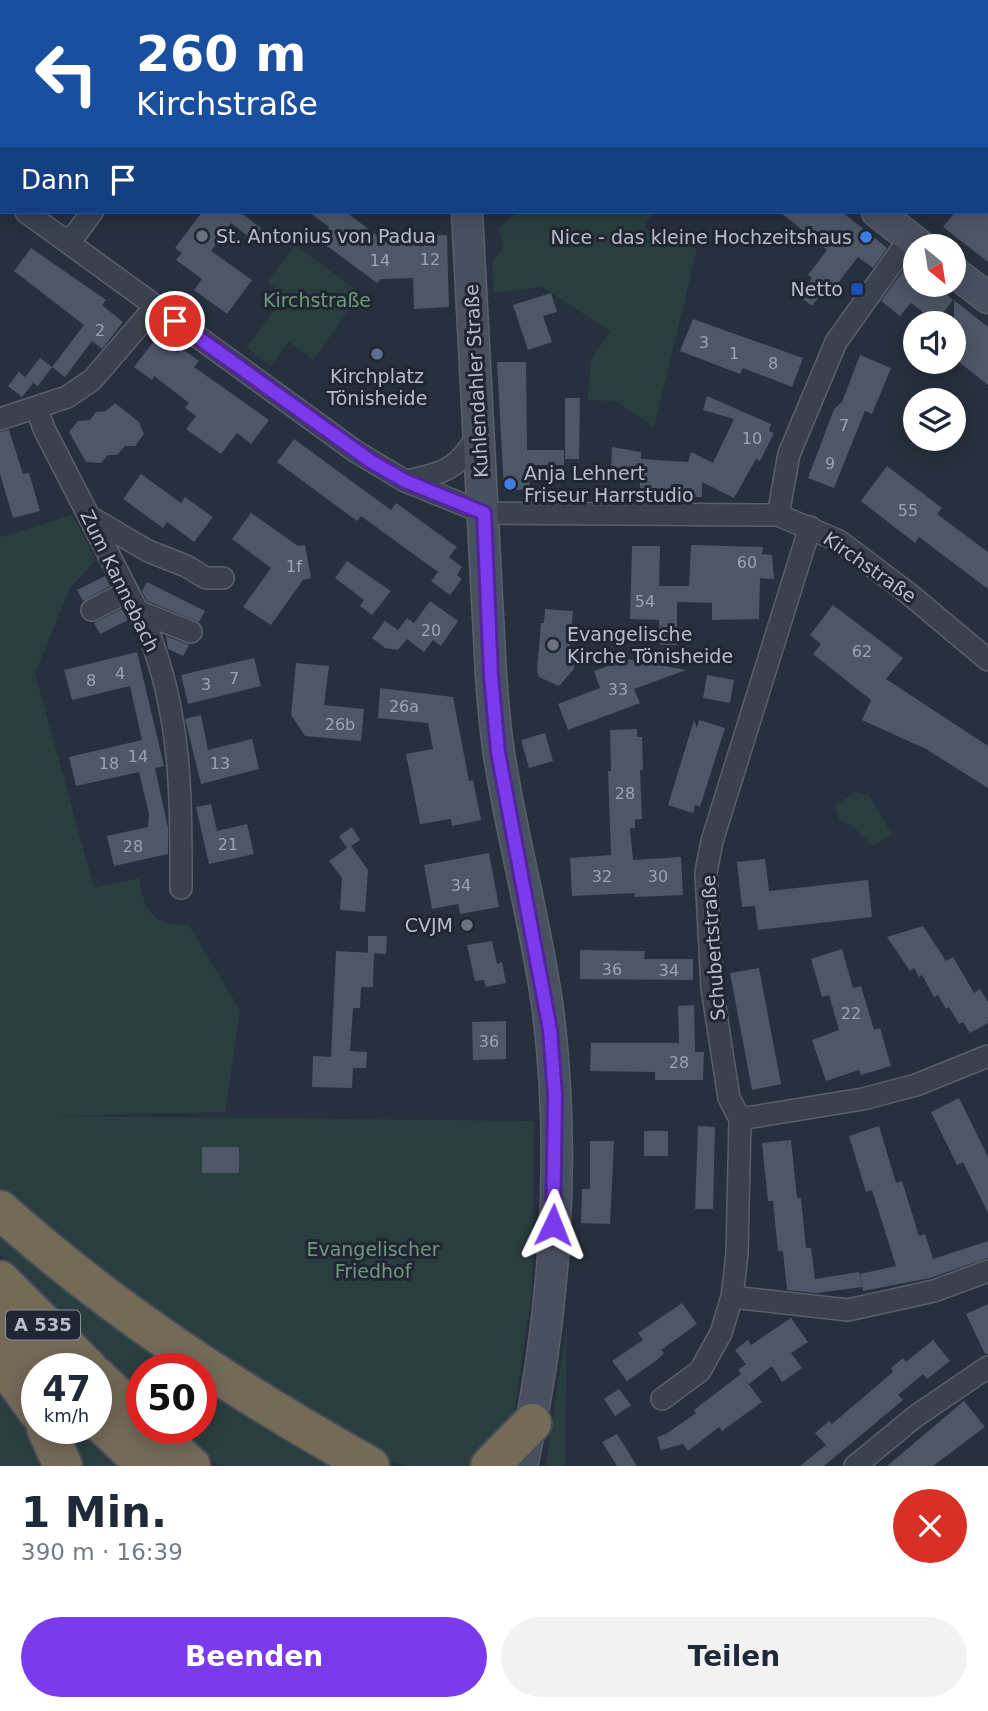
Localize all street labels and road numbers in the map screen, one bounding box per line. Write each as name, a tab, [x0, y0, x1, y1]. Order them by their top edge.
street label: Kuhlendahler Straße	[460, 284, 492, 478]
street label: Zum Kannebach	[76, 506, 164, 656]
street label: Kirchstraße	[819, 527, 921, 607]
street label: Schubertstraße	[697, 874, 729, 1022]
road number: A 535	[6, 1310, 80, 1340]

